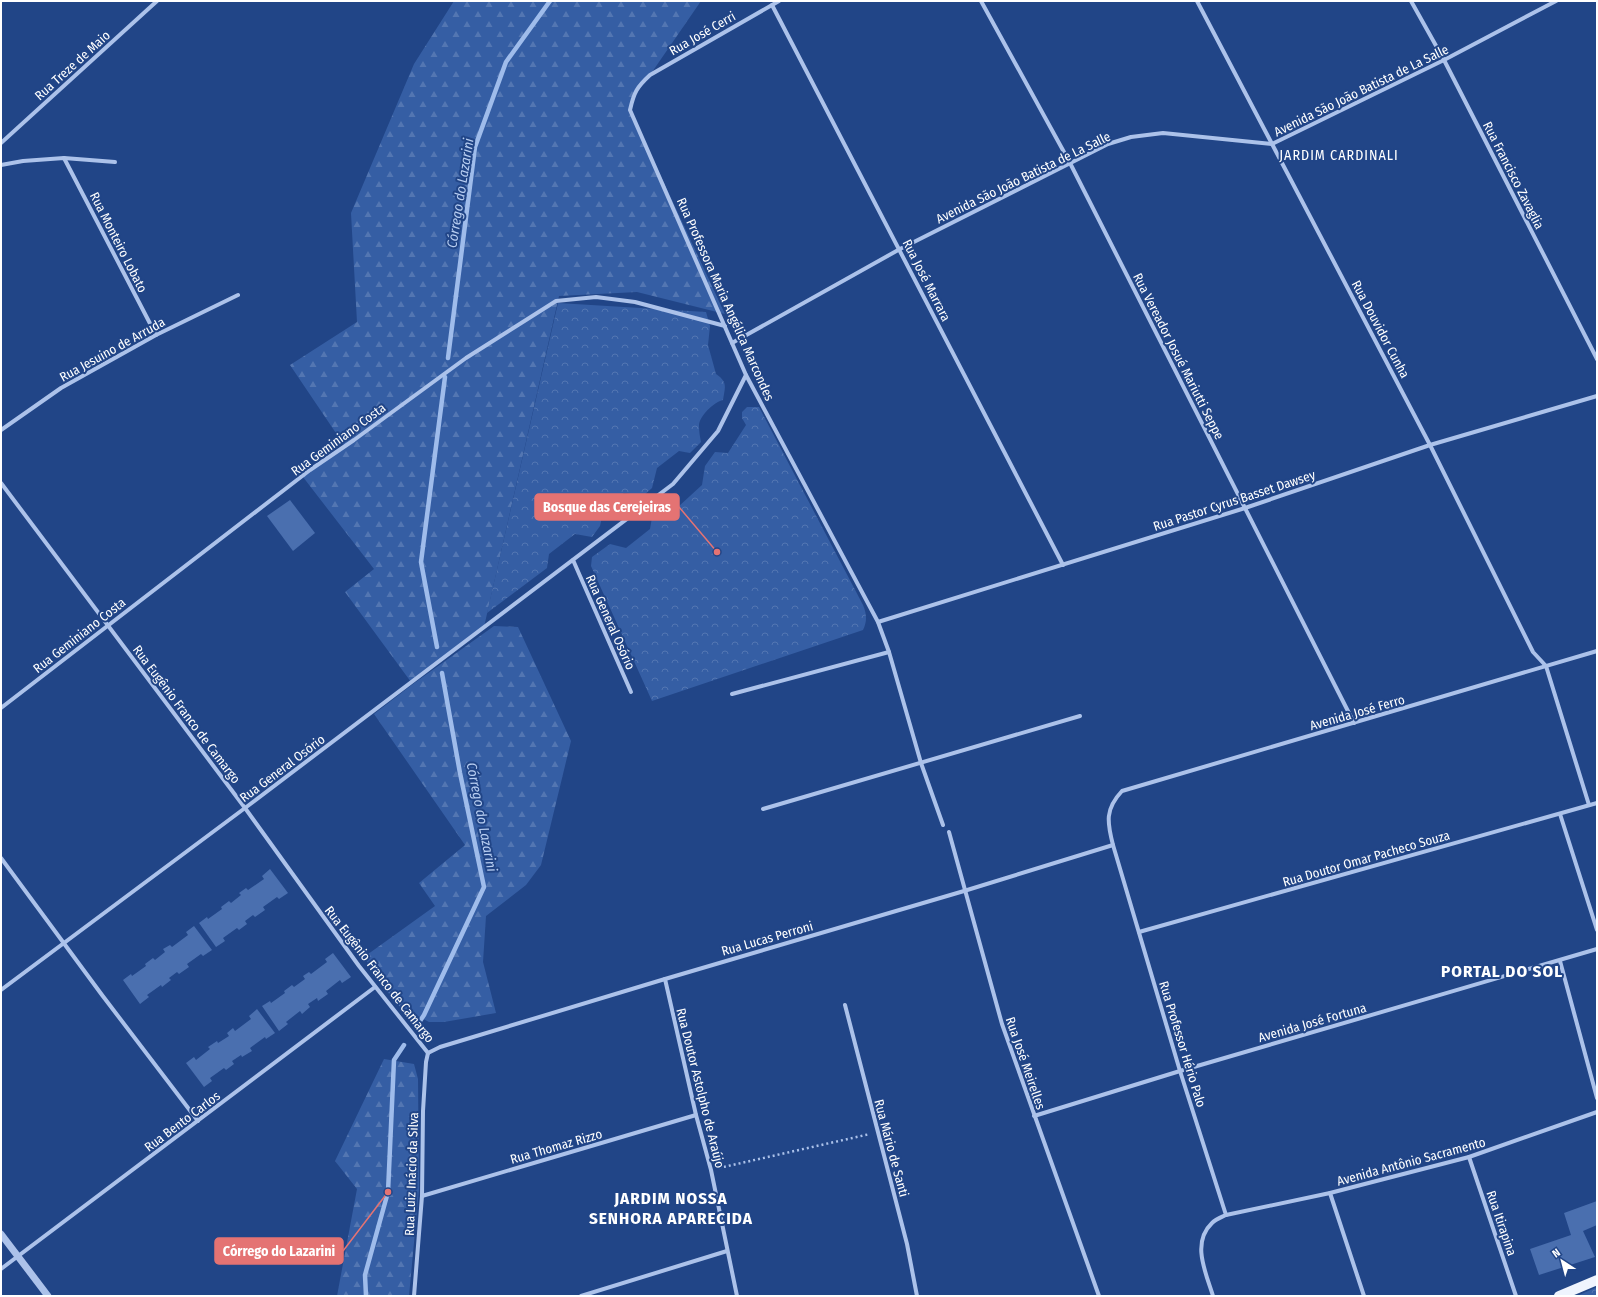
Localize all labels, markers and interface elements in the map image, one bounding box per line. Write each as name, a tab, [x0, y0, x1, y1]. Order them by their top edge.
street label: Rua José Cerri	[667, 8, 738, 58]
street label: Rua Treze de Maio	[32, 28, 113, 103]
street label: Avenida São João Batista de La Salle	[1271, 42, 1451, 139]
street label: Rua Francisco Zavaglia	[1480, 119, 1547, 231]
street label: Avenida São João Batista de La Salle	[933, 129, 1113, 226]
water label: Córrego do Lazarini	[443, 137, 478, 249]
district label: JARDIM CARDINALI	[1279, 147, 1399, 164]
street label: Rua Monteiro Lobato	[87, 190, 150, 295]
street label: Rua Professora Maria Angélica Marcondes	[674, 195, 777, 403]
street label: Rua José Marrara	[899, 237, 954, 324]
street label: Rua Vereador Josué Mariutti Seppe	[1130, 271, 1227, 442]
street label: Rua Douvidor Cunha	[1349, 278, 1413, 381]
street label: Rua Jesuino de Arruda	[57, 314, 168, 385]
street label: Rua Geminiano Costa	[288, 400, 388, 479]
street label: Rua Pastor Cyrus Basset Dawsey	[1151, 467, 1317, 534]
callout: Bosque das Cerejeiras	[535, 494, 679, 520]
text: Bosque das Cerejeiras	[543, 499, 671, 516]
street label: Rua General Osório	[583, 572, 638, 672]
street label: Rua Geminiano Costa	[30, 595, 128, 676]
street label: Rua Eugênio Franco de Camargo	[130, 642, 244, 786]
street label: Avenida José Ferro	[1308, 692, 1407, 733]
street label: Rua General Osório	[237, 731, 328, 805]
water label: Córrego do Lazarini	[463, 761, 501, 874]
street label: Rua Doutor Omar Pacheco Souza	[1281, 827, 1451, 890]
street label: Rua Eugênio Franco de Camargo	[322, 903, 438, 1046]
street label: Rua Lucas Perroni	[720, 918, 815, 959]
district label: PORTAL DO SOL	[1441, 961, 1563, 982]
street label: Rua Professor Hério Palo	[1156, 979, 1209, 1109]
street label: Avenida José Fortuna	[1256, 1000, 1368, 1045]
street label: Rua Doutor Astolpho de Araújo	[673, 1007, 728, 1170]
street label: Rua José Meirelles	[1003, 1015, 1049, 1112]
street label: Rua Bento Carlos	[142, 1088, 223, 1155]
street label: Rua Mário de Santi	[871, 1098, 912, 1199]
street label: Rua Luiz Inácio da Silva	[402, 1112, 421, 1236]
street label: Rua Thomaz Rizzo	[508, 1126, 604, 1167]
street label: Avenida Antônio Sacramento	[1335, 1134, 1487, 1189]
district label: JARDIM NOSSA SENHORA APARECIDA	[589, 1188, 753, 1229]
street label: Rua Itirapina	[1483, 1188, 1520, 1258]
callout: Córrego do Lazarini	[215, 1238, 343, 1264]
north arrow	[1542, 1241, 1582, 1281]
text: Córrego do Lazarini	[223, 1243, 336, 1260]
text: N	[1550, 1246, 1563, 1261]

